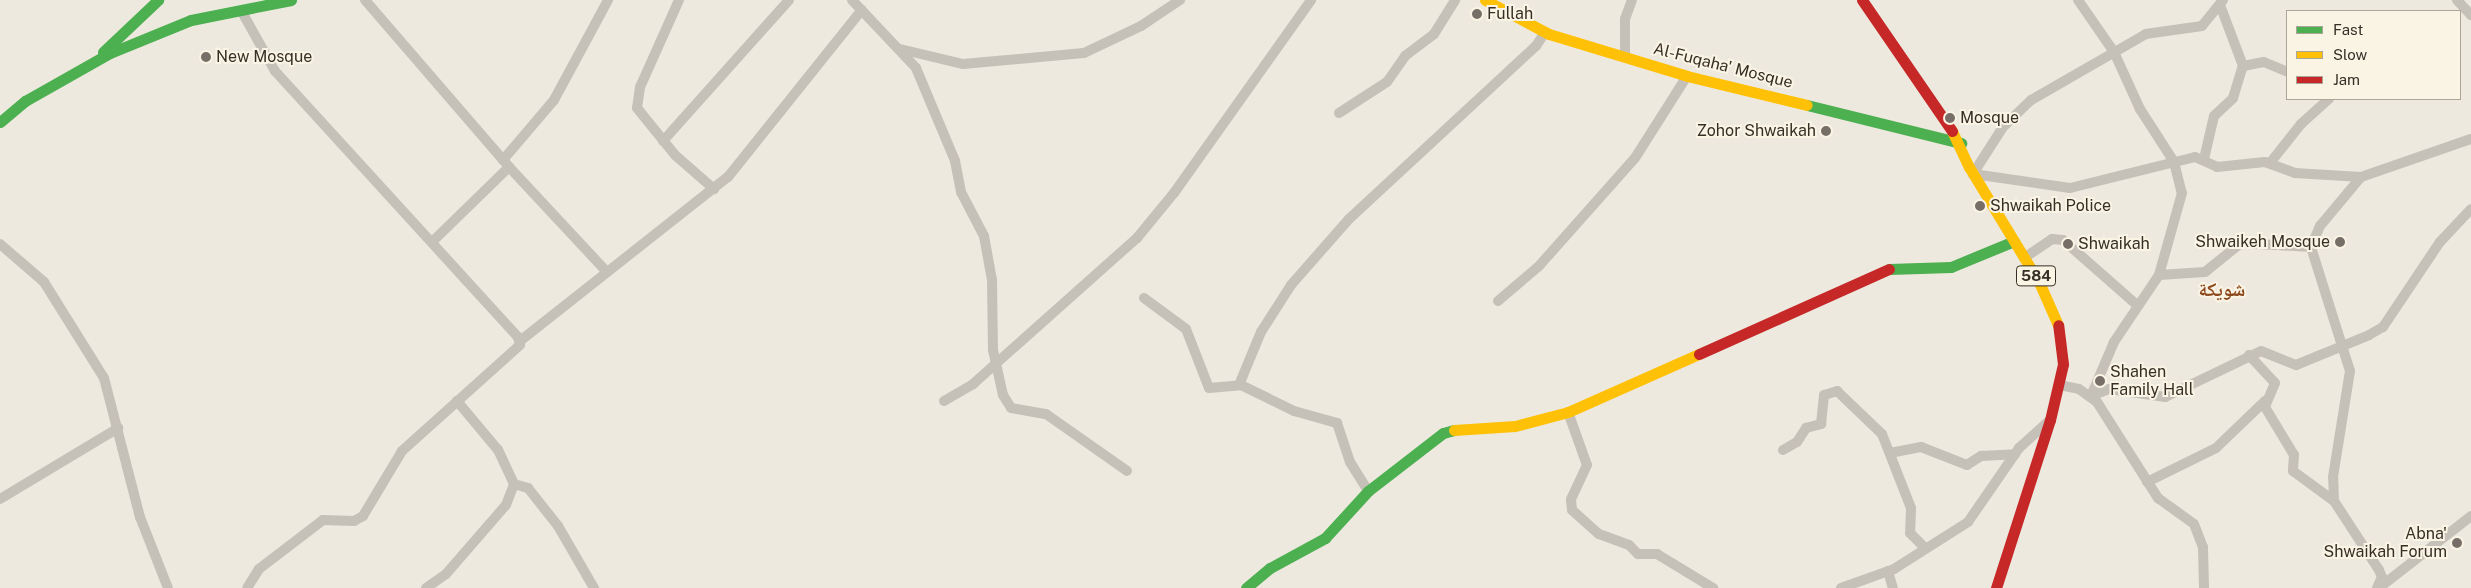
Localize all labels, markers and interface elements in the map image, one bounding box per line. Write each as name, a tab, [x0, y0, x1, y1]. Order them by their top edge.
place label: Fullah	[1487, 4, 1533, 24]
marker: Fullah	[1471, 8, 1483, 20]
legend	[2286, 10, 2461, 100]
text: Fast	[2333, 21, 2363, 38]
street label: Al-Fuqaha' Mosque	[1651, 39, 1795, 93]
text: Slow	[2333, 46, 2367, 63]
place label: New Mosque	[216, 47, 312, 67]
marker: New Mosque	[200, 51, 212, 63]
text: Jam	[2333, 71, 2360, 88]
place label: Mosque	[1960, 108, 2019, 128]
marker: Mosque	[1944, 112, 1956, 124]
place label: Zohor Shwaikah	[1697, 121, 1816, 141]
marker: Zohor Shwaikah	[1820, 125, 1832, 137]
place label: Shwaikah Police	[1990, 196, 2111, 216]
marker: Shwaikah Police	[1974, 200, 1986, 212]
place label: Shwaikeh Mosque	[2195, 232, 2330, 252]
place label: Shwaikah	[2078, 234, 2150, 254]
marker: Shwaikeh Mosque	[2334, 236, 2346, 248]
marker: Shwaikah	[2062, 238, 2074, 250]
road number: 584	[2016, 264, 2056, 288]
district label: شويكة	[2199, 279, 2245, 301]
place label: Shahen Family Hall	[2110, 362, 2194, 400]
marker: Shahen Family Hall	[2094, 375, 2106, 387]
place label: Abna' Shwaikah Forum	[2324, 524, 2447, 562]
marker: Abna' Shwaikah Forum	[2451, 537, 2463, 549]

